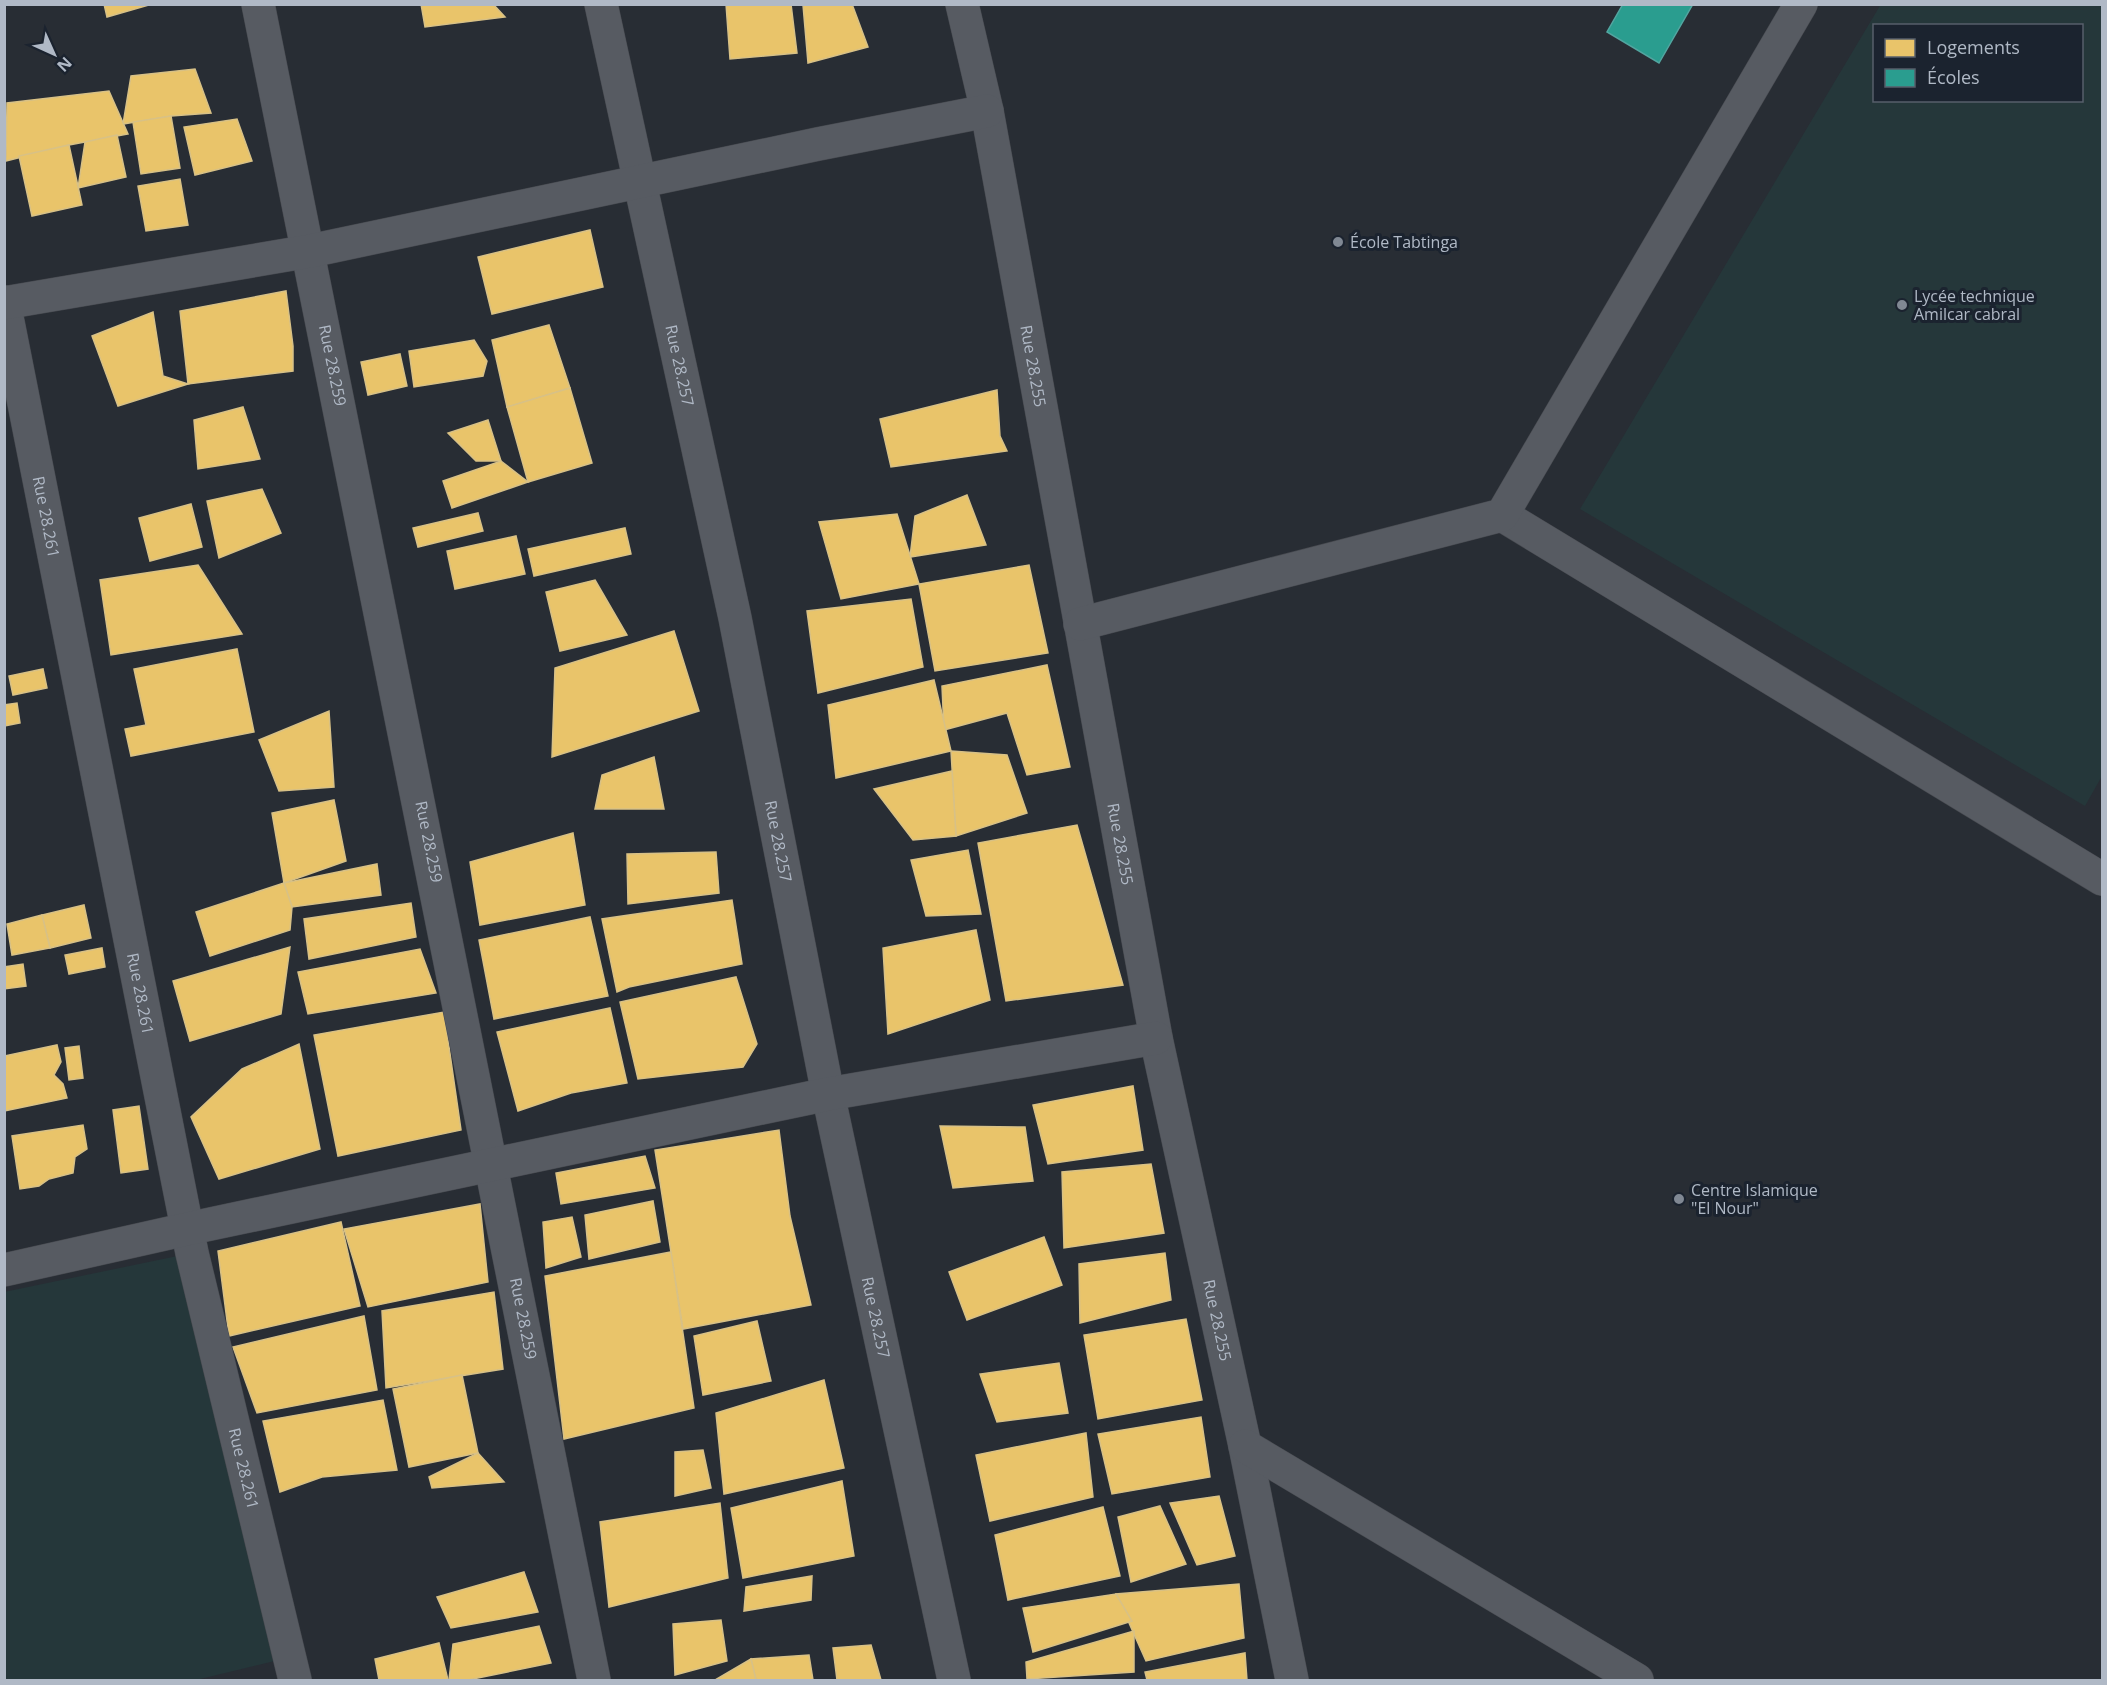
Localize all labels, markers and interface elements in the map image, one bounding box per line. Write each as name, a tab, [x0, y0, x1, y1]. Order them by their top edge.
north arrow	[24, 24, 84, 84]
legend	[1873, 24, 2083, 102]
text: Logements	[1927, 35, 2020, 59]
text: N	[52, 52, 77, 77]
text: Écoles	[1927, 65, 1980, 89]
place label: École Tabtinga	[1350, 231, 1458, 253]
marker: École Tabtinga	[1331, 235, 1345, 249]
place label: Lycée technique Amilcar cabral	[1914, 285, 2035, 325]
marker: Lycée technique Amilcar cabral	[1895, 298, 1909, 312]
street label: Rue 28.259	[314, 323, 352, 408]
street label: Rue 28.257	[660, 323, 699, 408]
street label: Rue 28.255	[1015, 323, 1052, 409]
street label: Rue 28.261	[28, 474, 65, 560]
street label: Rue 28.259	[410, 799, 448, 884]
street label: Rue 28.257	[760, 799, 797, 884]
street label: Rue 28.255	[1102, 801, 1139, 887]
street label: Rue 28.261	[122, 951, 160, 1036]
place label: Centre Islamique "El Nour"	[1691, 1179, 1818, 1219]
marker: Centre Islamique "El Nour"	[1672, 1192, 1686, 1206]
street label: Rue 28.257	[857, 1275, 896, 1360]
street label: Rue 28.259	[505, 1276, 542, 1361]
street label: Rue 28.255	[1198, 1277, 1237, 1363]
street label: Rue 28.261	[224, 1426, 264, 1511]

